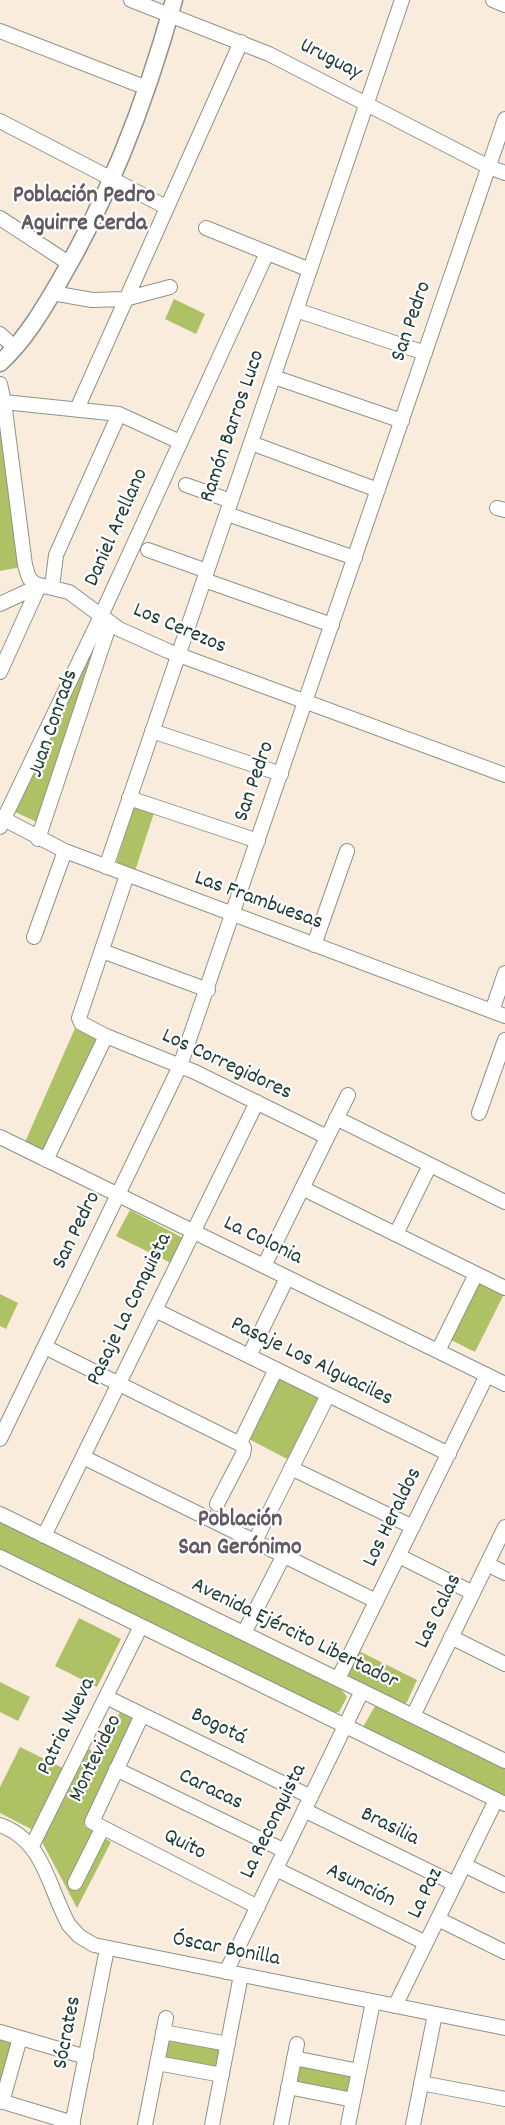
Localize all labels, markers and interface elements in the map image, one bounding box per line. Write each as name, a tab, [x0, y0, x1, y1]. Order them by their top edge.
street label: Uruguay	[294, 34, 366, 88]
district label: Población Pedro Aguirre Cerda	[13, 184, 155, 240]
street label: San Pedro	[387, 278, 439, 366]
street label: Ramón Barros Luco	[196, 347, 272, 507]
street label: Daniel Arellano	[80, 465, 156, 591]
street label: Los Cerezos	[128, 599, 230, 661]
street label: Juan Conrads	[24, 667, 86, 781]
street label: San Pedro	[230, 738, 282, 826]
street label: Las Frambuesas	[190, 867, 326, 937]
street label: Los Corregidores	[157, 1024, 295, 1108]
street label: San Pedro	[48, 1188, 108, 1274]
street label: La Colonia	[218, 1212, 306, 1272]
street label: Pasaje La Conquista	[83, 1229, 179, 1391]
street label: Pasaje Los Alguaciles	[226, 1312, 396, 1414]
street label: Los Heraldos	[359, 1464, 429, 1572]
district label: Población San Gerónimo	[178, 1508, 302, 1564]
street label: Las Calas	[411, 1570, 469, 1654]
street label: Avenida Ejército Libertador	[186, 1573, 402, 1697]
street label: Patria Nueva	[33, 1674, 103, 1780]
street label: Bogotá	[186, 1703, 250, 1753]
street label: Montevideo	[65, 1711, 129, 1807]
street label: La Reconquista	[236, 1760, 314, 1884]
street label: Caracas	[174, 1764, 246, 1818]
street label: Brasilia	[355, 1803, 423, 1853]
street label: Quito	[158, 1824, 210, 1868]
street label: Asunción	[321, 1859, 399, 1915]
street label: La Paz	[404, 1864, 450, 1924]
street label: Óscar Bonilla	[170, 1928, 282, 1974]
street label: Sócrates	[49, 1994, 89, 2072]

